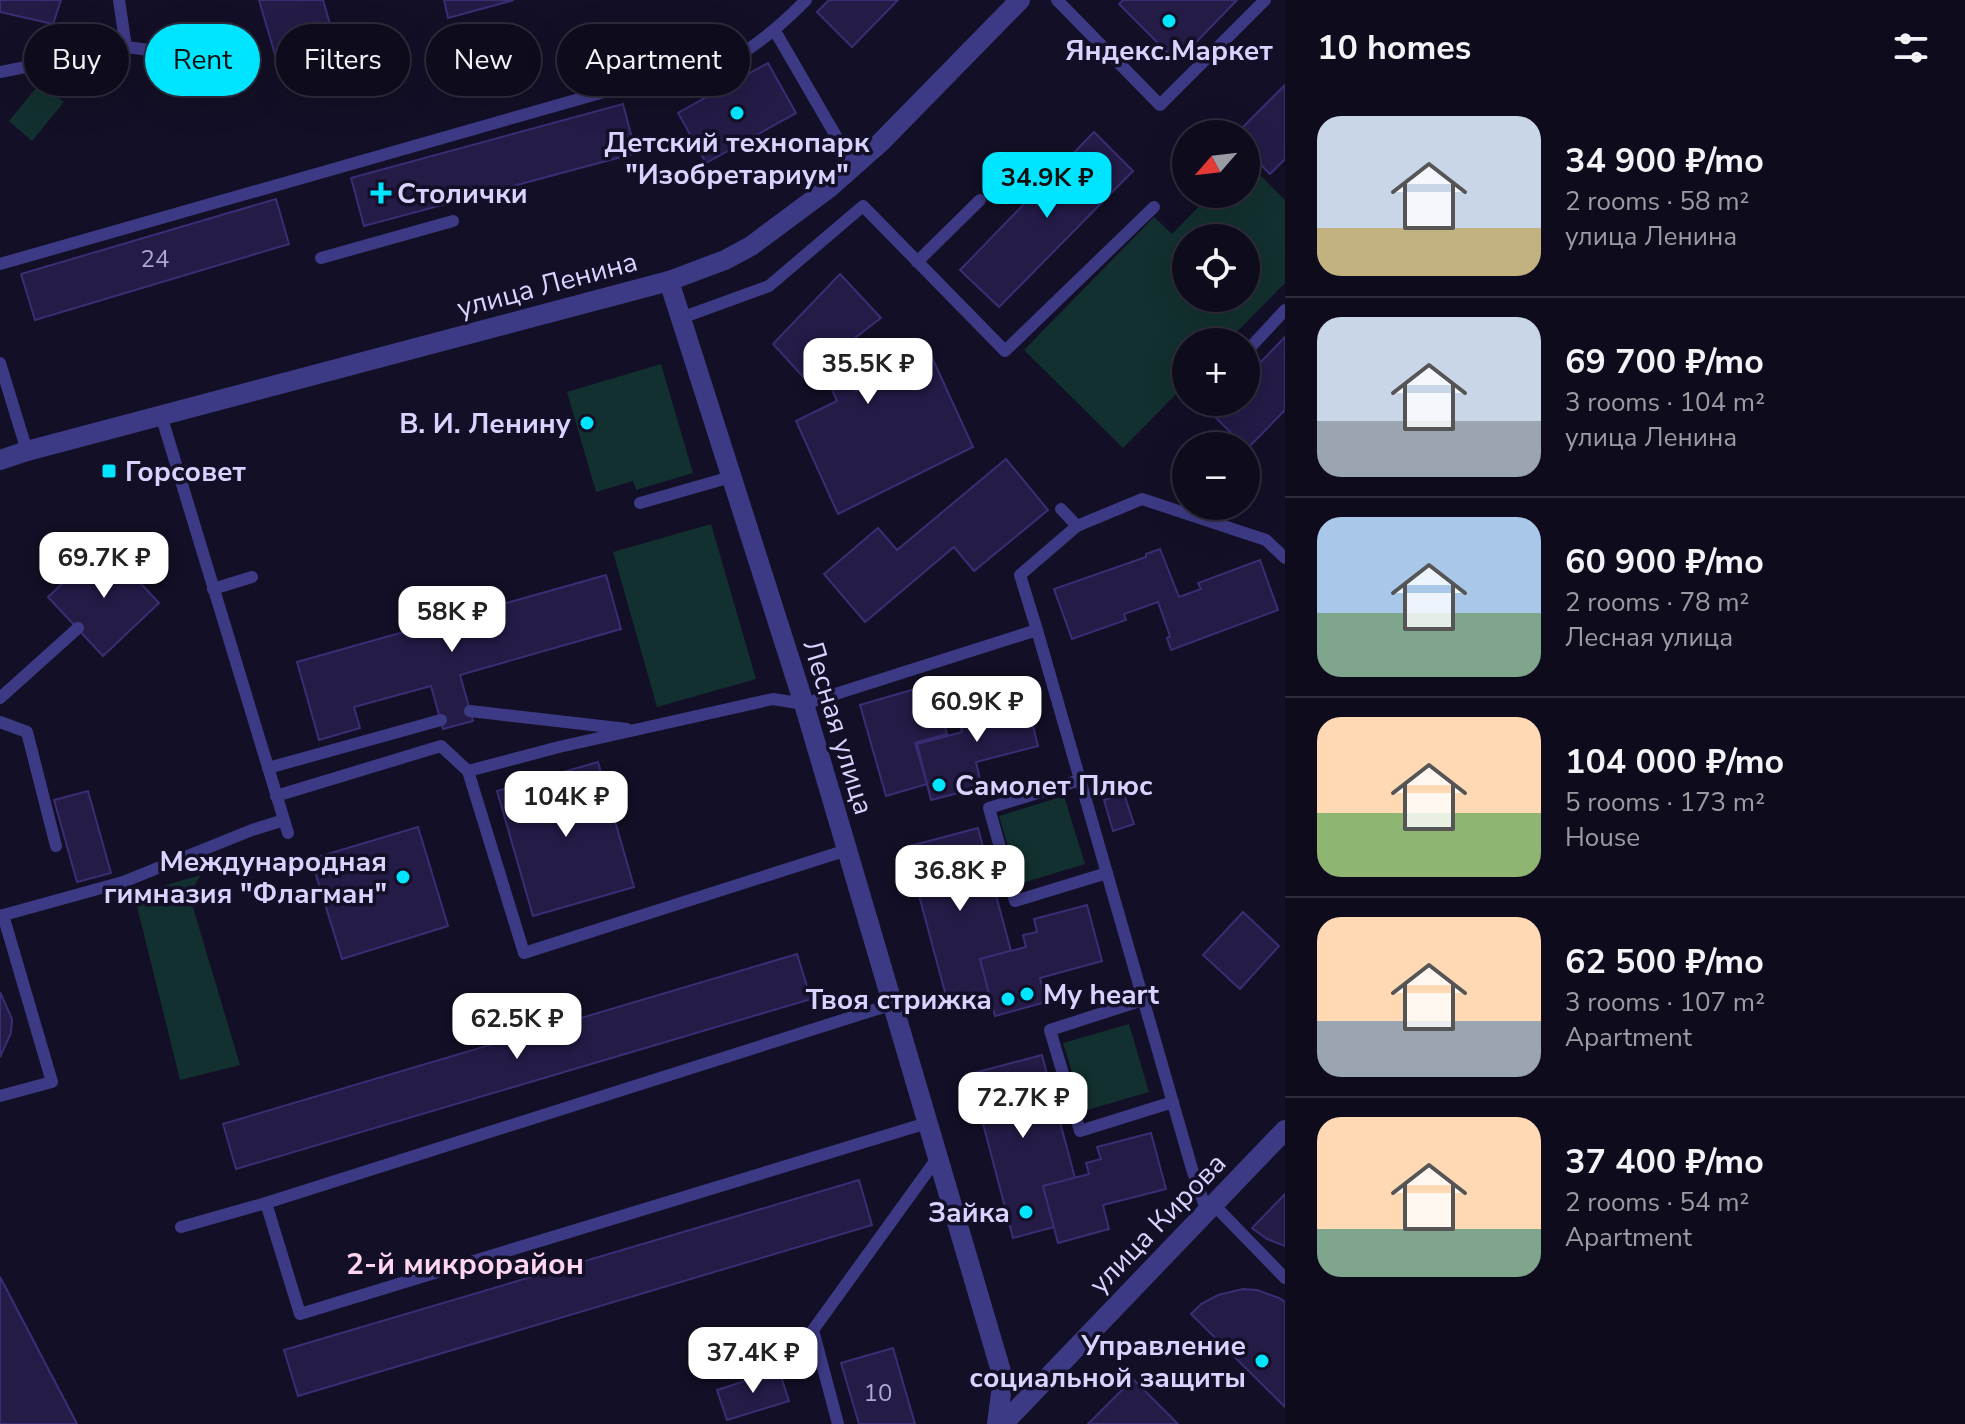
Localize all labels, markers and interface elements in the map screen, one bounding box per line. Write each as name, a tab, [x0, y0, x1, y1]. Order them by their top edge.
marker: Яндекс.Маркет	[1160, 12, 1178, 30]
chip: Buy	[24, 24, 129, 96]
chip: Rent	[145, 24, 260, 96]
chip: Filters	[276, 24, 410, 96]
chip: New	[426, 24, 541, 96]
chip: Apartment	[557, 24, 750, 96]
text: 10 homes	[1317, 25, 1471, 71]
icon: filters	[1889, 26, 1933, 70]
place label: Яндекс.Маркет	[1065, 32, 1273, 70]
marker: Детский технопарк "Изобретариум"	[728, 104, 746, 122]
north arrow	[1172, 120, 1260, 208]
map controls	[1172, 120, 1260, 520]
place label: Детский технопарк "Изобретариум"	[605, 124, 870, 194]
text: 34 900 ₽/mo	[1565, 138, 1764, 184]
icon: home	[1381, 148, 1477, 244]
pin: 34.9K ₽	[973, 152, 1121, 220]
text: 34.9K ₽	[1000, 160, 1094, 195]
place label: Столички	[397, 175, 528, 213]
marker: Столички	[372, 184, 390, 202]
text: 2 rooms · 58 m²	[1565, 184, 1749, 219]
text: улица Ленина	[1565, 219, 1737, 254]
button: locate	[1172, 224, 1260, 312]
house number: 24	[141, 243, 169, 275]
street label: улица Ленина	[453, 243, 642, 327]
button: +	[1172, 328, 1260, 416]
pin: 35.5K ₽	[794, 338, 942, 406]
text: 69 700 ₽/mo	[1565, 339, 1764, 385]
text: 35.5K ₽	[821, 346, 915, 381]
icon: home	[1381, 349, 1477, 445]
text: 3 rooms · 104 m²	[1565, 385, 1765, 420]
place label: В. И. Ленину	[399, 405, 572, 443]
marker: В. И. Ленину	[578, 414, 596, 432]
text: улица Ленина	[1565, 420, 1737, 455]
button: −	[1172, 432, 1260, 520]
place label: Горсовет	[125, 453, 247, 491]
marker: Горсовет	[100, 462, 118, 480]
pin: 69.7K ₽	[30, 532, 178, 600]
text: 60 900 ₽/mo	[1565, 539, 1764, 585]
text: 69.7K ₽	[57, 540, 151, 575]
icon: home	[1381, 549, 1477, 645]
text: 2 rooms · 78 m²	[1565, 585, 1749, 620]
pin: 58K ₽	[396, 586, 508, 654]
text: 58K ₽	[416, 594, 488, 629]
text: Лесная улица	[1565, 620, 1733, 655]
street label: Лесная улица	[793, 635, 883, 819]
pin: 60.9K ₽	[903, 676, 1051, 744]
text: 60.9K ₽	[930, 684, 1024, 719]
text: 104 000 ₽/mo	[1565, 739, 1784, 785]
icon: home	[1381, 749, 1477, 845]
place label: Самолет Плюс	[955, 767, 1153, 805]
pin: 104K ₽	[501, 771, 631, 839]
marker: Самолет Плюс	[930, 776, 948, 794]
text: 104K ₽	[523, 779, 609, 814]
text: 5 rooms · 173 m²	[1565, 785, 1765, 820]
text: House	[1565, 820, 1640, 855]
place label: Международная гимназия "Флагман"	[104, 843, 387, 913]
pin: 36.8K ₽	[886, 845, 1034, 913]
text: 36.8K ₽	[913, 853, 1007, 888]
marker: Международная гимназия "Флагман"	[394, 868, 412, 886]
text: 62 500 ₽/mo	[1565, 939, 1764, 985]
icon: home	[1381, 949, 1477, 1045]
place label: My heart	[1043, 976, 1159, 1014]
place label: Твоя стрижка	[806, 981, 992, 1019]
marker: My heart	[1018, 985, 1036, 1003]
text: 3 rooms · 107 m²	[1565, 985, 1765, 1020]
marker: Твоя стрижка	[999, 990, 1017, 1008]
pin: 62.5K ₽	[443, 993, 591, 1061]
text: 62.5K ₽	[470, 1001, 564, 1036]
text: Apartment	[1565, 1020, 1692, 1055]
pin: 72.7K ₽	[949, 1072, 1097, 1140]
text: 72.7K ₽	[976, 1080, 1070, 1115]
text: 37 400 ₽/mo	[1565, 1139, 1764, 1185]
street label: улица Кирова	[1081, 1145, 1235, 1303]
icon: home	[1381, 1149, 1477, 1245]
text: 2 rooms · 54 m²	[1565, 1185, 1749, 1220]
place label: Зайка	[928, 1194, 1010, 1232]
marker: Зайка	[1017, 1203, 1035, 1221]
text: Apartment	[1565, 1220, 1692, 1255]
district label: 2-й микрорайон	[346, 1244, 584, 1285]
pin: 37.4K ₽	[679, 1327, 827, 1395]
place label: Управление социальной защиты	[969, 1327, 1246, 1397]
text: 37.4K ₽	[706, 1335, 800, 1370]
marker: Управление социальной защиты	[1253, 1352, 1271, 1370]
house number: 10	[864, 1377, 892, 1409]

